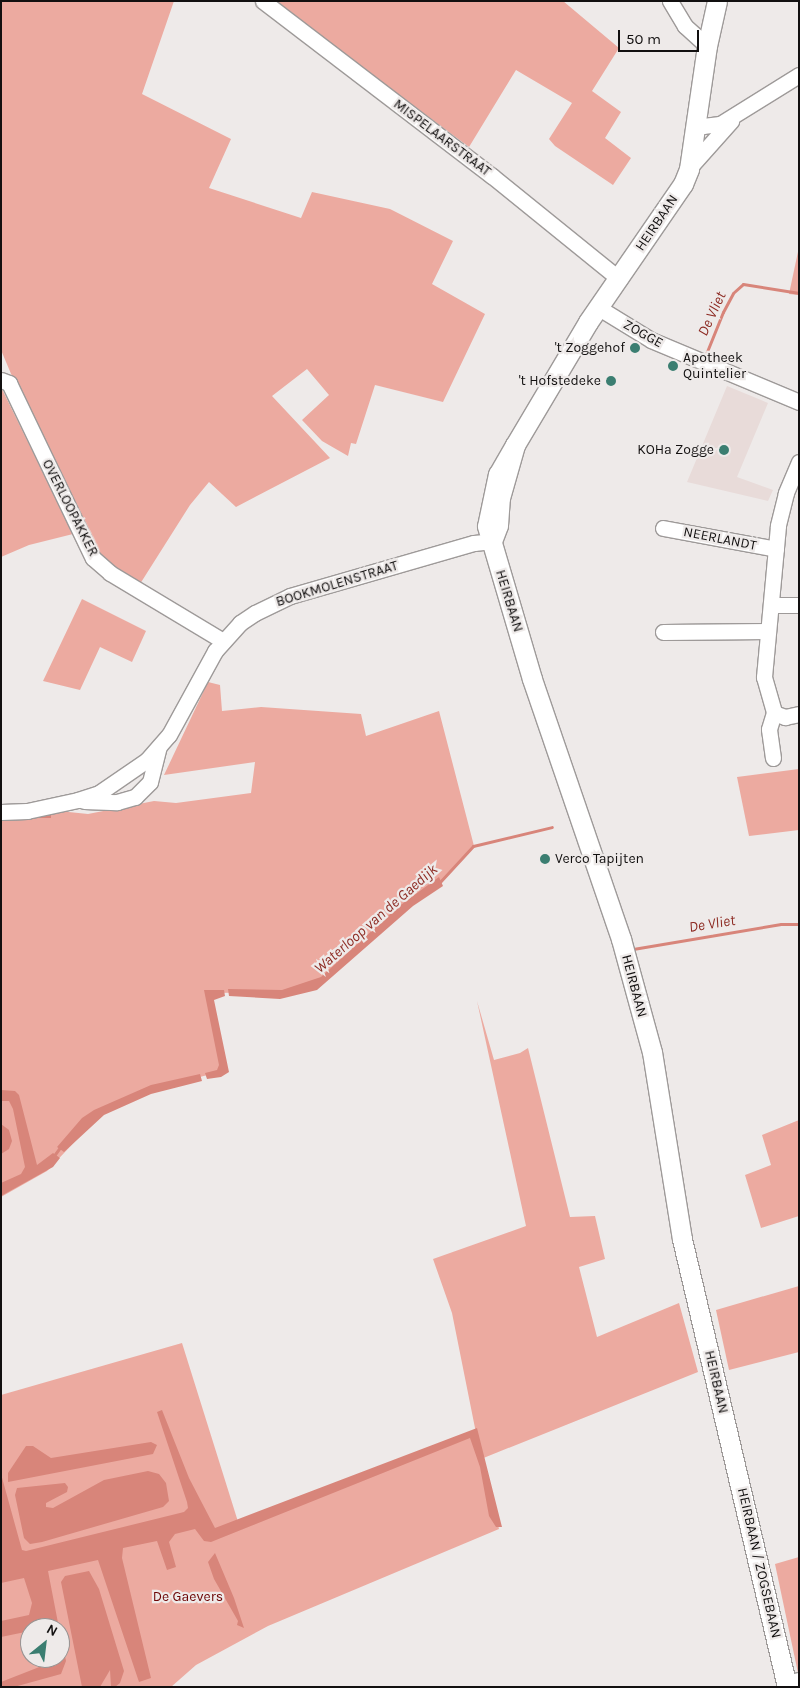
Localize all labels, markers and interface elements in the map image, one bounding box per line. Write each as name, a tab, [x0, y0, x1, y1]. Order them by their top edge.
scale bar	[620, 20, 701, 52]
text: 50 m	[626, 30, 661, 48]
street label: MISPELAARSTRAAT	[390, 96, 494, 180]
street label: HEIRBAAN	[632, 192, 682, 254]
water label: De Vliet	[694, 289, 730, 339]
street label: ZOGGE	[620, 316, 666, 352]
place label: 't Zoggehof	[555, 340, 625, 356]
marker: 't Zoggehof	[629, 342, 641, 354]
place label: Apotheek Quintelier	[683, 350, 746, 382]
marker: Apotheek Quintelier	[667, 360, 679, 372]
place label: 't Hofstedeke	[519, 373, 601, 389]
marker: 't Hofstedeke	[605, 375, 617, 387]
place label: KOHa Zogge	[637, 442, 714, 458]
marker: KOHa Zogge	[718, 444, 730, 456]
street label: OVERLOOPAKKER	[38, 457, 102, 559]
street label: NEERLANDT	[682, 524, 758, 554]
street label: BOOKMOLENSTRAAT	[274, 557, 400, 611]
street label: HEIRBAAN	[492, 568, 526, 634]
place label: Verco Tapijten	[555, 851, 644, 867]
marker: Verco Tapijten	[539, 853, 551, 865]
water label: Waterloop van de Gaedijk	[311, 861, 441, 977]
water label: De Vliet	[688, 911, 736, 937]
street label: HEIRBAAN	[618, 953, 650, 1019]
street label: HEIRBAAN	[701, 1349, 731, 1415]
street label: HEIRBAAN / ZOGSEBAAN	[734, 1486, 784, 1640]
park label: De Gaevers	[153, 1589, 223, 1605]
north arrow	[20, 1618, 70, 1668]
text: N	[44, 1620, 61, 1640]

